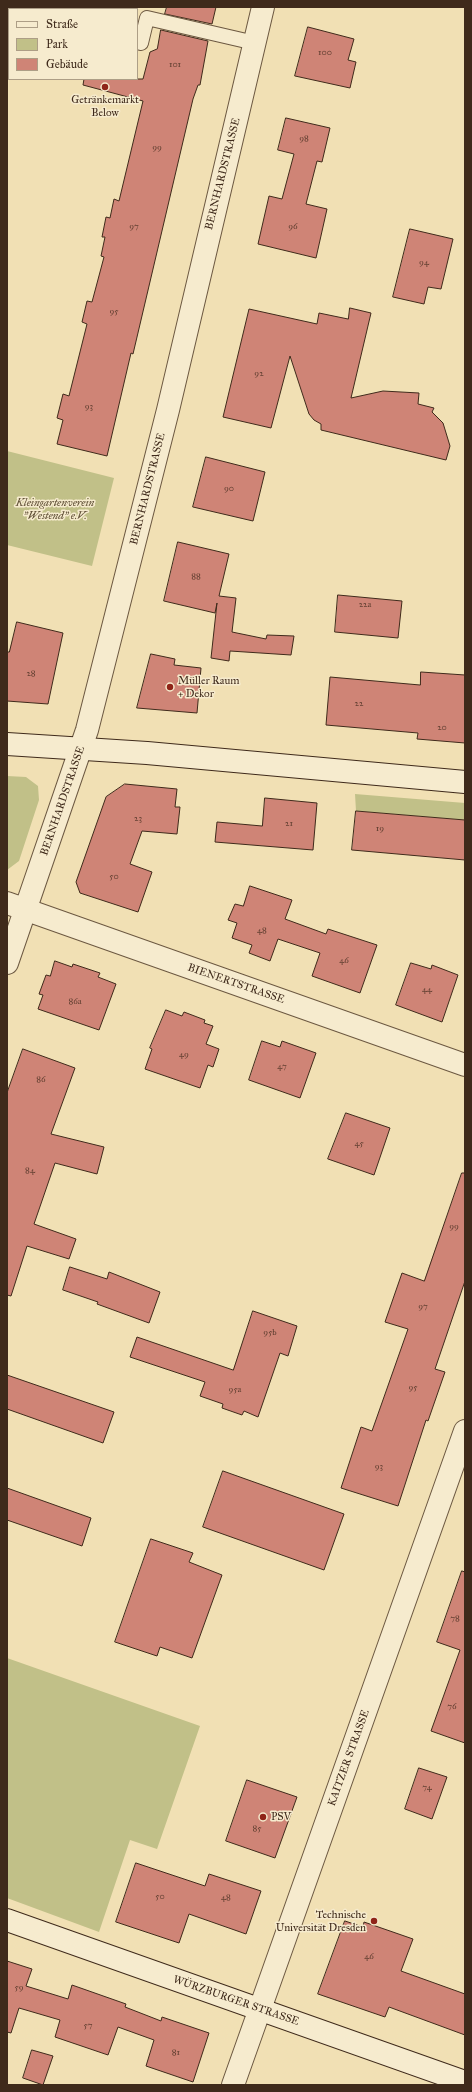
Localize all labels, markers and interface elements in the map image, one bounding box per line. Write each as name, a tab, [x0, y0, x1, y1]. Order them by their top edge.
legend	[8, 8, 138, 80]
text: Straße	[46, 17, 78, 31]
text: Park	[46, 37, 68, 51]
house number: 100	[318, 48, 332, 58]
text: Gebäude	[46, 57, 88, 71]
house number: 101	[169, 60, 181, 70]
marker: Getränkemarkt Below	[100, 82, 110, 92]
place label: Getränkemarkt Below	[71, 93, 139, 119]
street label: BERNHARDSTRASSE	[203, 117, 243, 231]
house number: 98	[299, 134, 309, 144]
house number: 99	[152, 143, 162, 153]
house number: 97	[129, 222, 139, 232]
house number: 96	[288, 222, 298, 232]
house number: 94	[419, 258, 429, 268]
house number: 95	[109, 307, 119, 317]
house number: 92	[254, 369, 264, 379]
house number: 93	[85, 402, 93, 412]
street label: BERNHARDSTRASSE	[128, 432, 168, 546]
house number: 90	[224, 484, 234, 494]
park label: Kleingartenverein "Westend" e.V.	[16, 496, 94, 522]
house number: 88	[191, 572, 201, 582]
house number: 22a	[359, 600, 371, 610]
house number: 28	[26, 669, 36, 679]
place label: Müller Raum + Dekor	[178, 674, 240, 700]
marker: Müller Raum + Dekor	[165, 682, 175, 692]
house number: 22	[355, 699, 363, 709]
house number: 20	[437, 723, 447, 733]
street label: BERNHARDSTRASSE	[38, 744, 88, 858]
house number: 23	[134, 814, 142, 824]
house number: 21	[285, 819, 293, 829]
house number: 19	[376, 824, 384, 834]
house number: 50	[109, 872, 119, 882]
house number: 48	[257, 926, 267, 936]
house number: 46	[339, 956, 349, 966]
street label: BIENERTSTRASSE	[186, 961, 286, 1007]
house number: 44	[422, 985, 432, 995]
house number: 86a	[68, 997, 82, 1007]
house number: 49	[179, 1050, 189, 1060]
house number: 47	[277, 1062, 287, 1072]
house number: 86	[36, 1075, 46, 1085]
house number: 45	[354, 1139, 364, 1149]
house number: 84	[25, 1166, 35, 1176]
house number: 99	[449, 1222, 459, 1232]
house number: 97	[418, 1302, 428, 1312]
house number: 95b	[263, 1328, 277, 1338]
house number: 95	[408, 1383, 418, 1393]
house number: 95a	[229, 1385, 241, 1395]
house number: 93	[375, 1462, 383, 1472]
house number: 78	[450, 1614, 460, 1624]
house number: 76	[447, 1702, 457, 1712]
street label: KAITZER STRASSE	[325, 1708, 373, 1808]
house number: 74	[422, 1783, 432, 1793]
place label: PSV	[271, 1810, 291, 1824]
marker: PSV	[258, 1812, 268, 1822]
house number: 85	[253, 1824, 261, 1834]
house number: 50	[155, 1892, 165, 1902]
house number: 48	[221, 1893, 231, 1903]
place label: Technische Universität Dresden	[276, 1908, 366, 1934]
marker: Technische Universität Dresden	[369, 1916, 379, 1926]
house number: 46	[364, 1952, 374, 1962]
street label: WÜRZBURGER STRASSE	[171, 1973, 301, 2029]
house number: 59	[14, 1983, 24, 1993]
house number: 57	[84, 2021, 92, 2031]
house number: 81	[172, 2048, 180, 2058]

